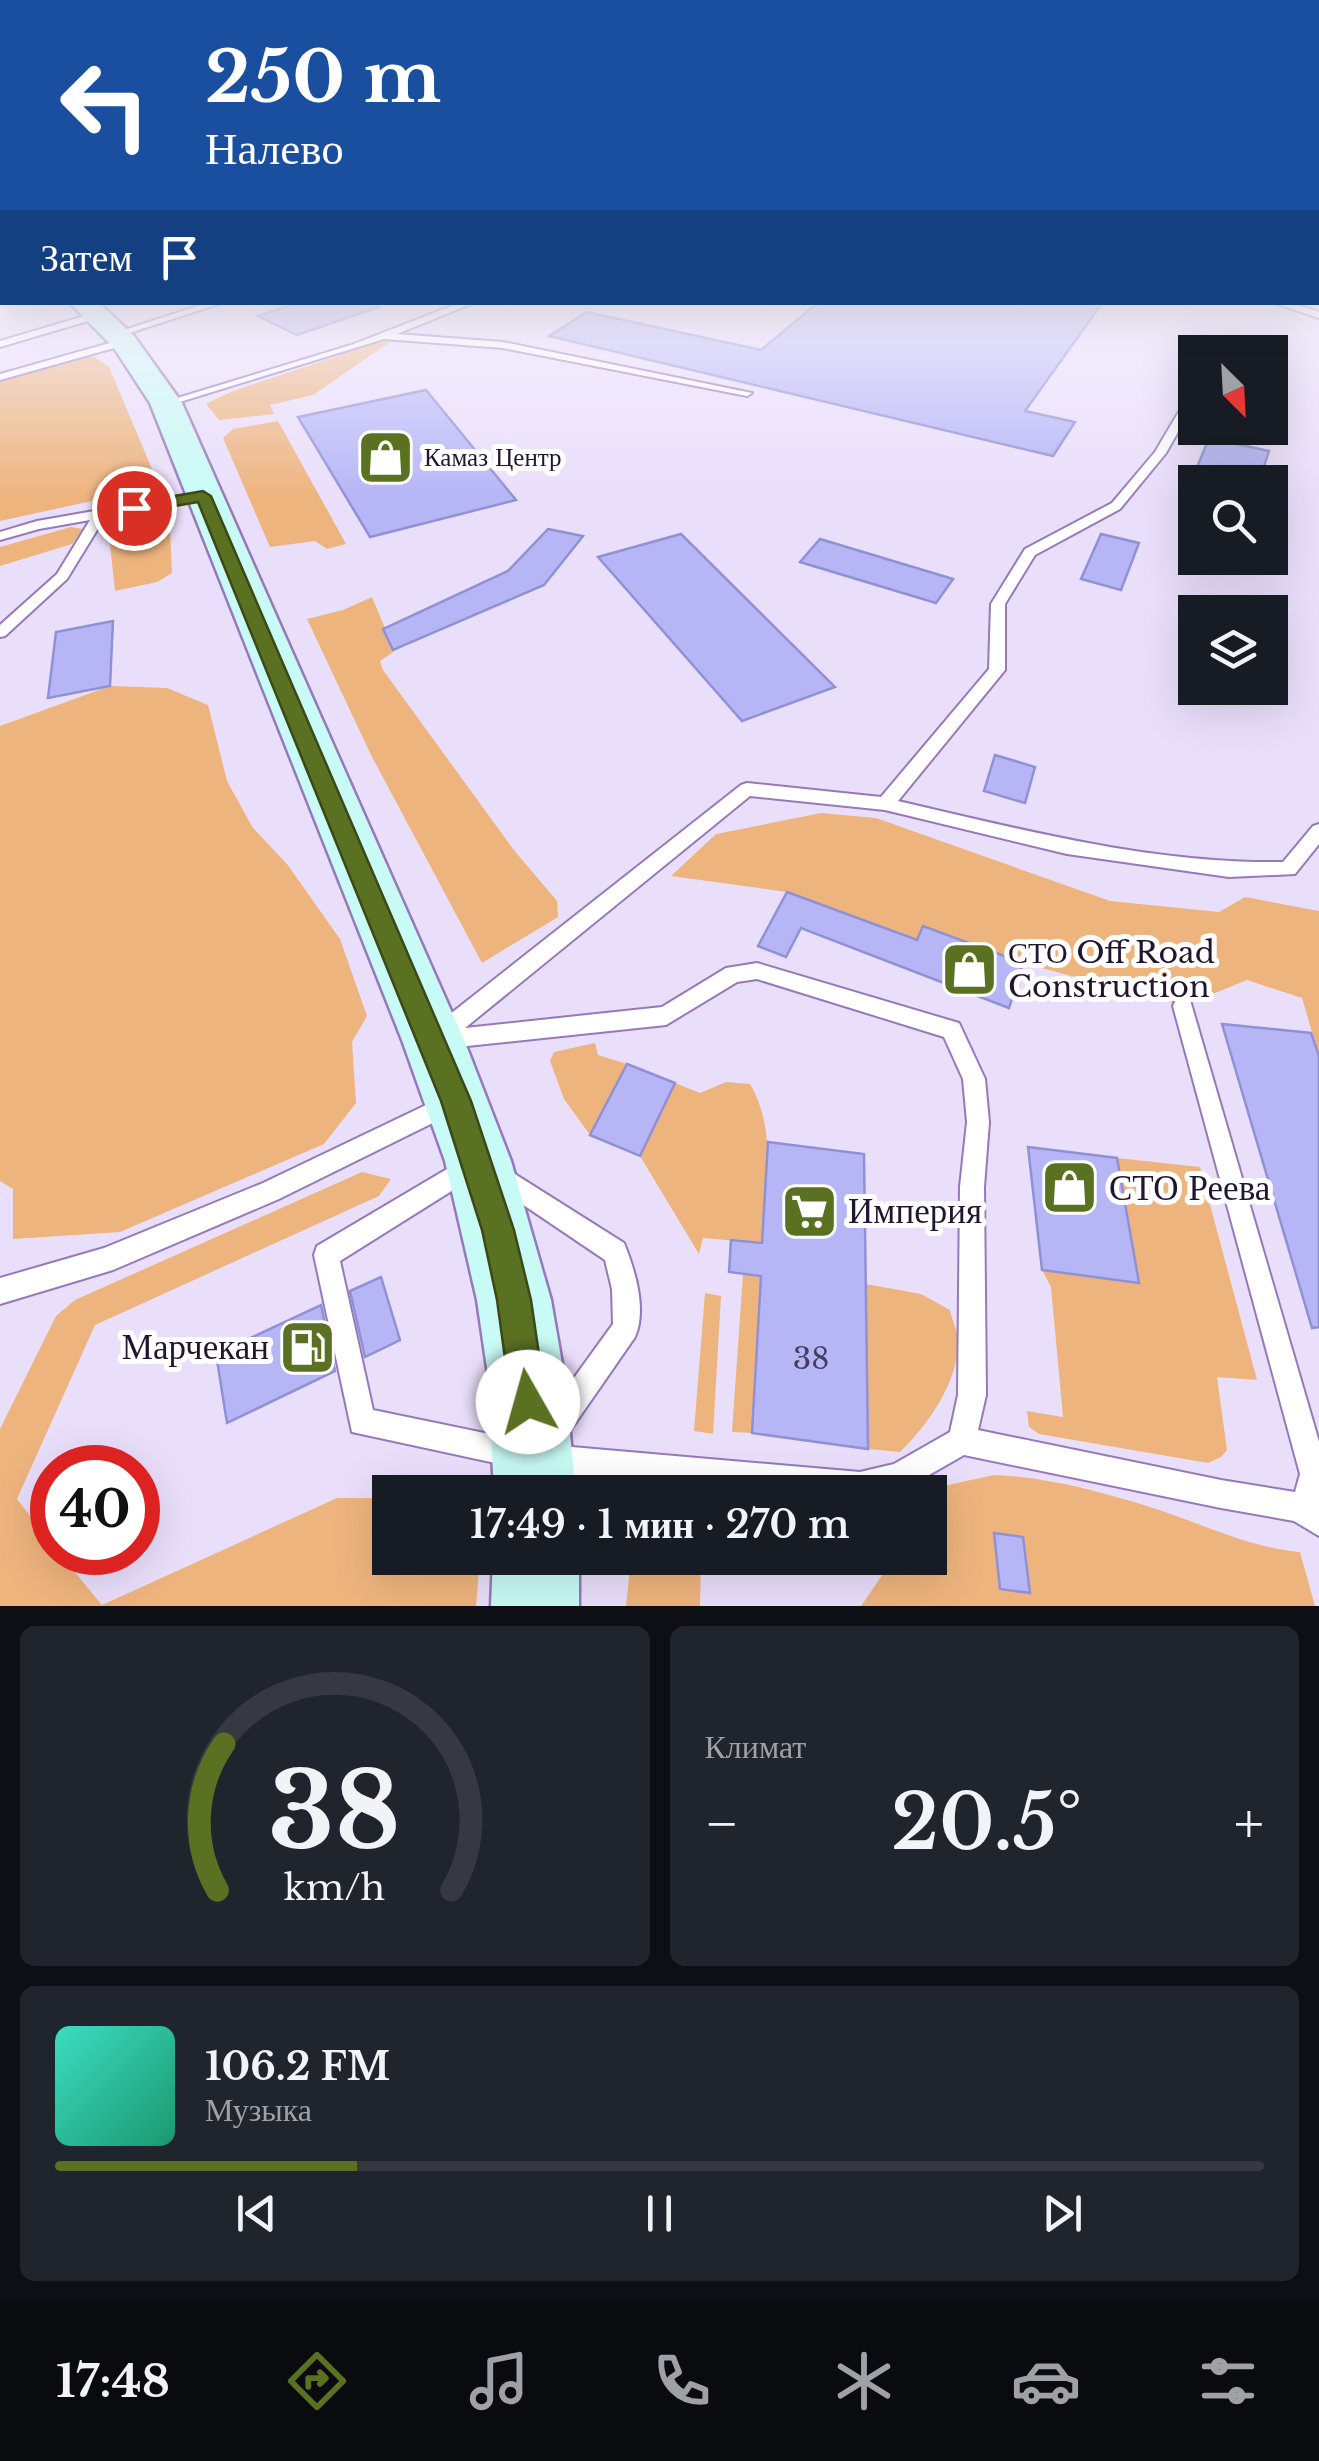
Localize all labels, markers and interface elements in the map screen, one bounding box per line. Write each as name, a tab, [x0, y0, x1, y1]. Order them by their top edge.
text: 250 m	[205, 34, 441, 121]
icon: left	[40, 40, 170, 170]
text: Налево	[205, 120, 344, 176]
icon: arrive	[152, 230, 207, 285]
text: Затем	[40, 234, 132, 281]
north arrow	[1178, 335, 1288, 445]
map controls	[1178, 335, 1288, 705]
shop icon: Камаз Центр	[355, 427, 415, 487]
place label: Камаз Центр	[424, 442, 562, 473]
button: search	[1178, 465, 1288, 575]
pin	[92, 466, 177, 551]
icon: arrive	[107, 481, 162, 536]
button: layers	[1178, 595, 1288, 705]
place label: СТО Off Road Construction	[1008, 934, 1215, 1005]
shop icon: СТО Off Road Construction	[939, 940, 999, 1000]
shop icon: СТО Реева	[1040, 1158, 1100, 1218]
place label: СТО Реева	[1109, 1166, 1271, 1209]
supermarket icon: Империя	[779, 1181, 839, 1241]
place label: Империя	[848, 1189, 982, 1232]
fuel station icon: Марчекан	[278, 1317, 338, 1377]
place label: Марчекан	[122, 1325, 269, 1368]
house number: 38	[793, 1340, 829, 1377]
position arrow	[476, 1350, 580, 1454]
speed limit sign: 40	[30, 1445, 160, 1575]
text: 17:49 · 1 мин · 270 m	[469, 1501, 850, 1548]
text: Климат	[705, 1727, 806, 1767]
text: 38	[269, 1747, 401, 1876]
text: 20.5°	[891, 1776, 1082, 1869]
text: −	[705, 1790, 739, 1858]
text: +	[1234, 1790, 1264, 1858]
text: km/h	[284, 1865, 385, 1910]
text: 106.2 FM	[205, 2043, 390, 2090]
text: Музыка	[205, 2090, 312, 2130]
icon: previous	[229, 2186, 284, 2241]
icon: pause	[632, 2186, 687, 2241]
icon: next	[1035, 2186, 1090, 2241]
icon: directions	[282, 2346, 352, 2416]
icon: music	[464, 2346, 534, 2416]
icon: phone	[647, 2346, 717, 2416]
icon: climate	[829, 2346, 899, 2416]
icon: car	[1011, 2346, 1081, 2416]
icon: filters	[1193, 2346, 1263, 2416]
text: 17:48	[56, 2353, 170, 2409]

